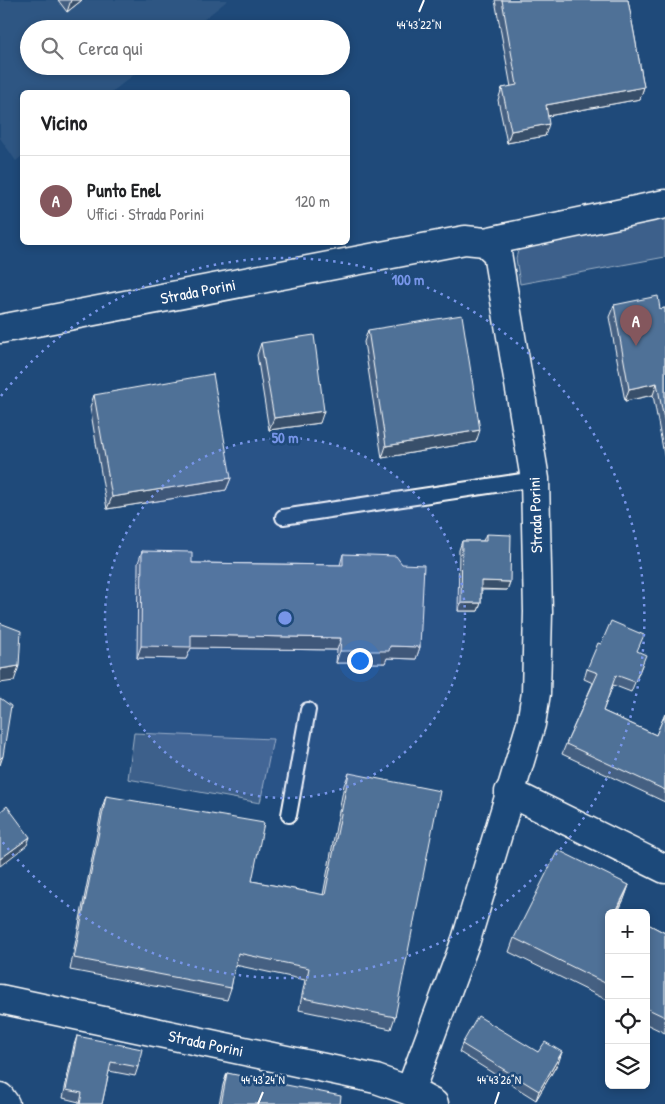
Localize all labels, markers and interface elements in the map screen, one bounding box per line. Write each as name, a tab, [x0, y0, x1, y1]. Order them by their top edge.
text: 44°43'22"N	[397, 16, 441, 33]
search box	[20, 20, 350, 75]
icon: search	[38, 34, 66, 62]
text: Cerca qui	[78, 35, 143, 61]
text: Vicino	[40, 108, 87, 137]
text: Punto Enel	[87, 177, 161, 203]
text: A	[52, 190, 60, 212]
text: 120 m	[295, 190, 330, 212]
text: Uffici · Strada Porini	[87, 203, 204, 225]
text: 100 m	[392, 269, 424, 290]
street label: Strada Porini	[159, 273, 237, 309]
pin: A	[620, 305, 652, 346]
text: 50 m	[272, 427, 298, 448]
street label: Strada Porini	[523, 477, 547, 553]
centre of rings	[276, 609, 294, 627]
your location	[347, 648, 373, 674]
map controls	[605, 909, 650, 1089]
button: +	[605, 909, 650, 954]
button: −	[605, 954, 650, 999]
button: locate	[605, 999, 650, 1044]
street label: Strada Porini	[166, 1024, 246, 1062]
button: layers	[605, 1044, 650, 1089]
text: 44°43'24"N	[241, 1071, 285, 1088]
text: 44°43'26"N	[477, 1071, 521, 1088]

